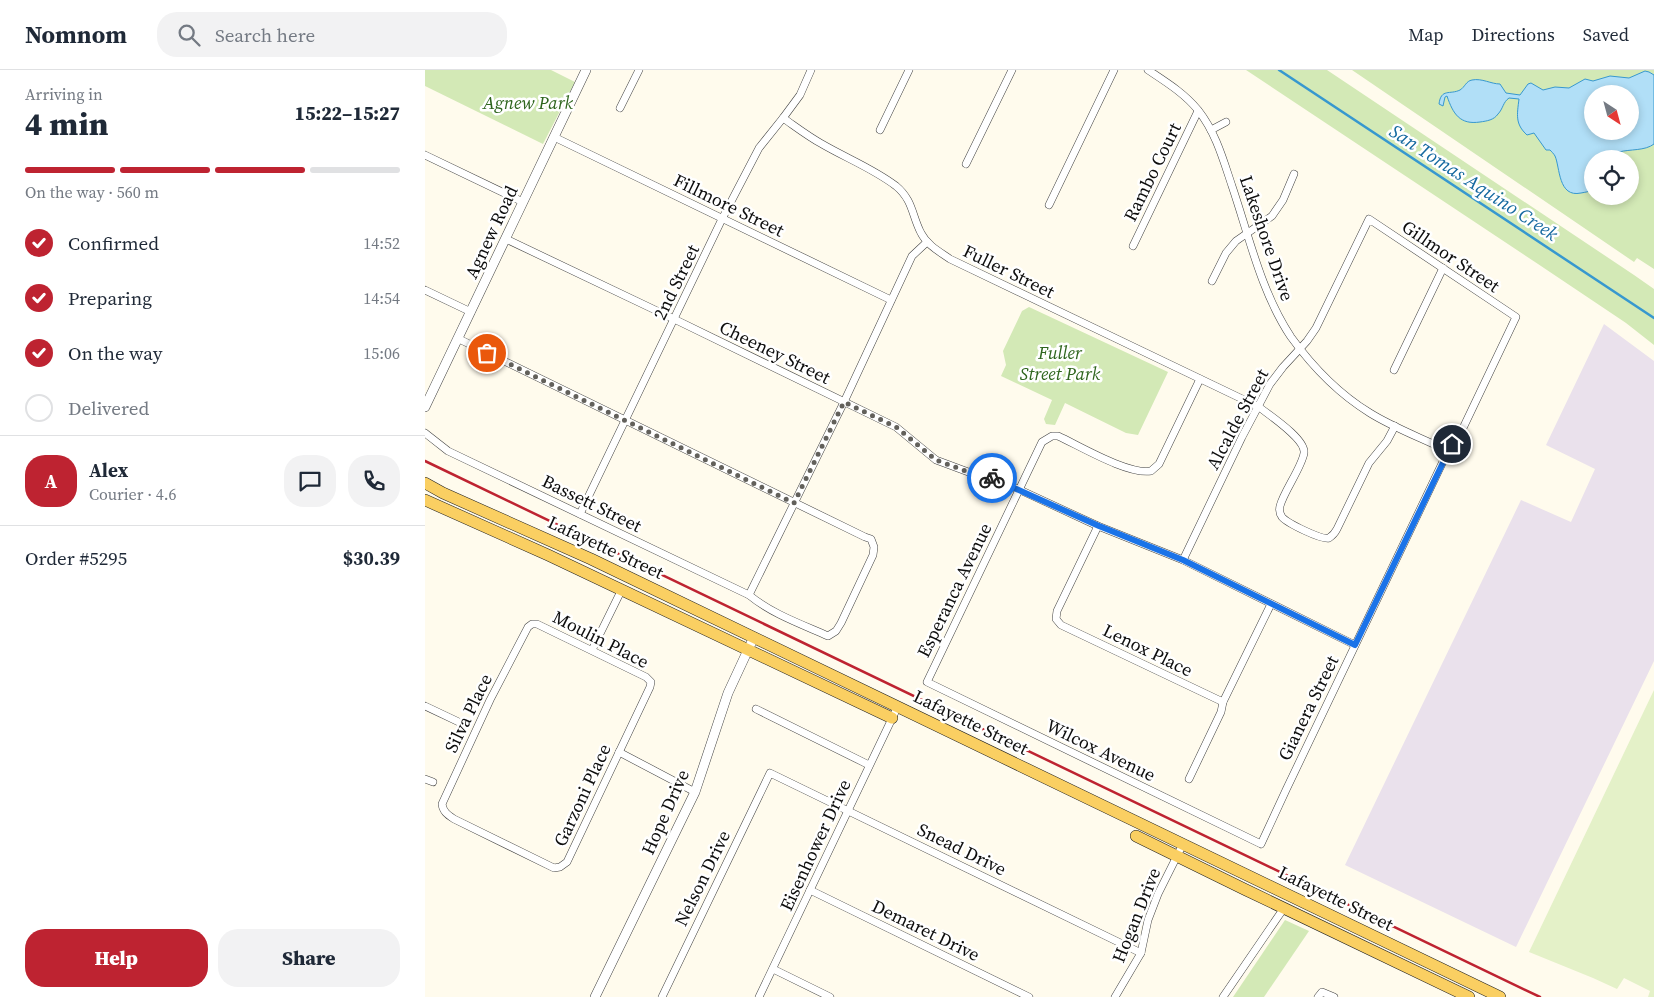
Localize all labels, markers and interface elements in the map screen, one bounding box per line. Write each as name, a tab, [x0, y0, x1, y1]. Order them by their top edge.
search box	[157, 12, 507, 57]
text: Nomnom	[25, 18, 127, 51]
icon: search	[175, 21, 203, 49]
text: Search here	[215, 22, 315, 48]
text: Map	[1408, 22, 1444, 47]
text: Directions	[1472, 22, 1555, 47]
text: Saved	[1583, 22, 1629, 47]
text: Arriving in	[25, 83, 103, 105]
north arrow	[1584, 85, 1639, 140]
map controls	[1584, 85, 1639, 205]
park label: Agnew Park	[482, 90, 574, 115]
text: 15:22–15:27	[295, 100, 400, 126]
text: 4 min	[25, 102, 108, 146]
street label: Rambo Court	[1117, 118, 1187, 225]
water label: San Tomas Aquino Creek	[1385, 118, 1563, 246]
button: locate	[1584, 150, 1639, 205]
street label: Fillmore Street	[670, 168, 788, 243]
street label: Lakeshore Drive	[1234, 172, 1300, 304]
text: On the way · 560 m	[25, 181, 159, 203]
street label: Agnew Road	[459, 181, 523, 283]
street label: Gillmor Street	[1397, 214, 1505, 298]
icon: check	[25, 229, 53, 257]
text: Confirmed	[68, 230, 159, 256]
text: 14:52	[363, 232, 400, 254]
street label: Fuller Street	[959, 238, 1059, 304]
street label: 2nd Street	[647, 240, 705, 324]
icon: check	[25, 284, 53, 312]
text: Preparing	[68, 285, 152, 311]
text: 14:54	[363, 287, 400, 309]
street label: Cheeney Street	[715, 314, 835, 390]
pin	[466, 332, 508, 374]
icon: check	[25, 339, 53, 367]
icon: bag	[473, 339, 501, 367]
text: On the way	[68, 340, 163, 366]
park label: Fuller Street Park	[1020, 340, 1101, 386]
text: 15:06	[363, 342, 400, 364]
street label: Alcalde Street	[1200, 364, 1274, 474]
text: Delivered	[68, 395, 149, 421]
pin	[1431, 423, 1473, 465]
icon: home	[1438, 430, 1466, 458]
courier	[967, 453, 1017, 503]
button: chat	[284, 455, 336, 507]
button: phone	[348, 455, 400, 507]
text: Alex	[89, 457, 128, 483]
icon: bike	[978, 464, 1006, 492]
text: A	[45, 468, 57, 494]
street label: Bassett Street	[538, 468, 646, 538]
text: Courier · 4.6	[89, 483, 177, 505]
street label: Lafayette Street	[544, 509, 668, 585]
street label: Esperanca Avenue	[911, 519, 997, 661]
text: Order #5295	[25, 545, 127, 571]
text: $30.39	[343, 545, 400, 571]
street label: Moulin Place	[549, 604, 653, 674]
street label: Lenox Place	[1099, 618, 1197, 682]
street label: Gianera Street	[1272, 651, 1344, 765]
street label: Silva Place	[438, 669, 498, 757]
street label: Lafayette Street	[909, 683, 1033, 761]
street label: Wilcox Avenue	[1042, 713, 1160, 787]
street label: Garzoni Place	[547, 740, 617, 850]
street label: Hope Drive	[635, 765, 695, 859]
street label: Eisenhower Drive	[774, 775, 856, 915]
street label: Snead Drive	[913, 817, 1011, 881]
street label: Nelson Drive	[668, 826, 736, 930]
street label: Lafayette Street	[1274, 859, 1398, 937]
street label: Hogan Drive	[1106, 864, 1166, 966]
street label: Demaret Drive	[868, 893, 984, 967]
button: Help	[25, 929, 208, 987]
button: Share	[218, 929, 400, 987]

